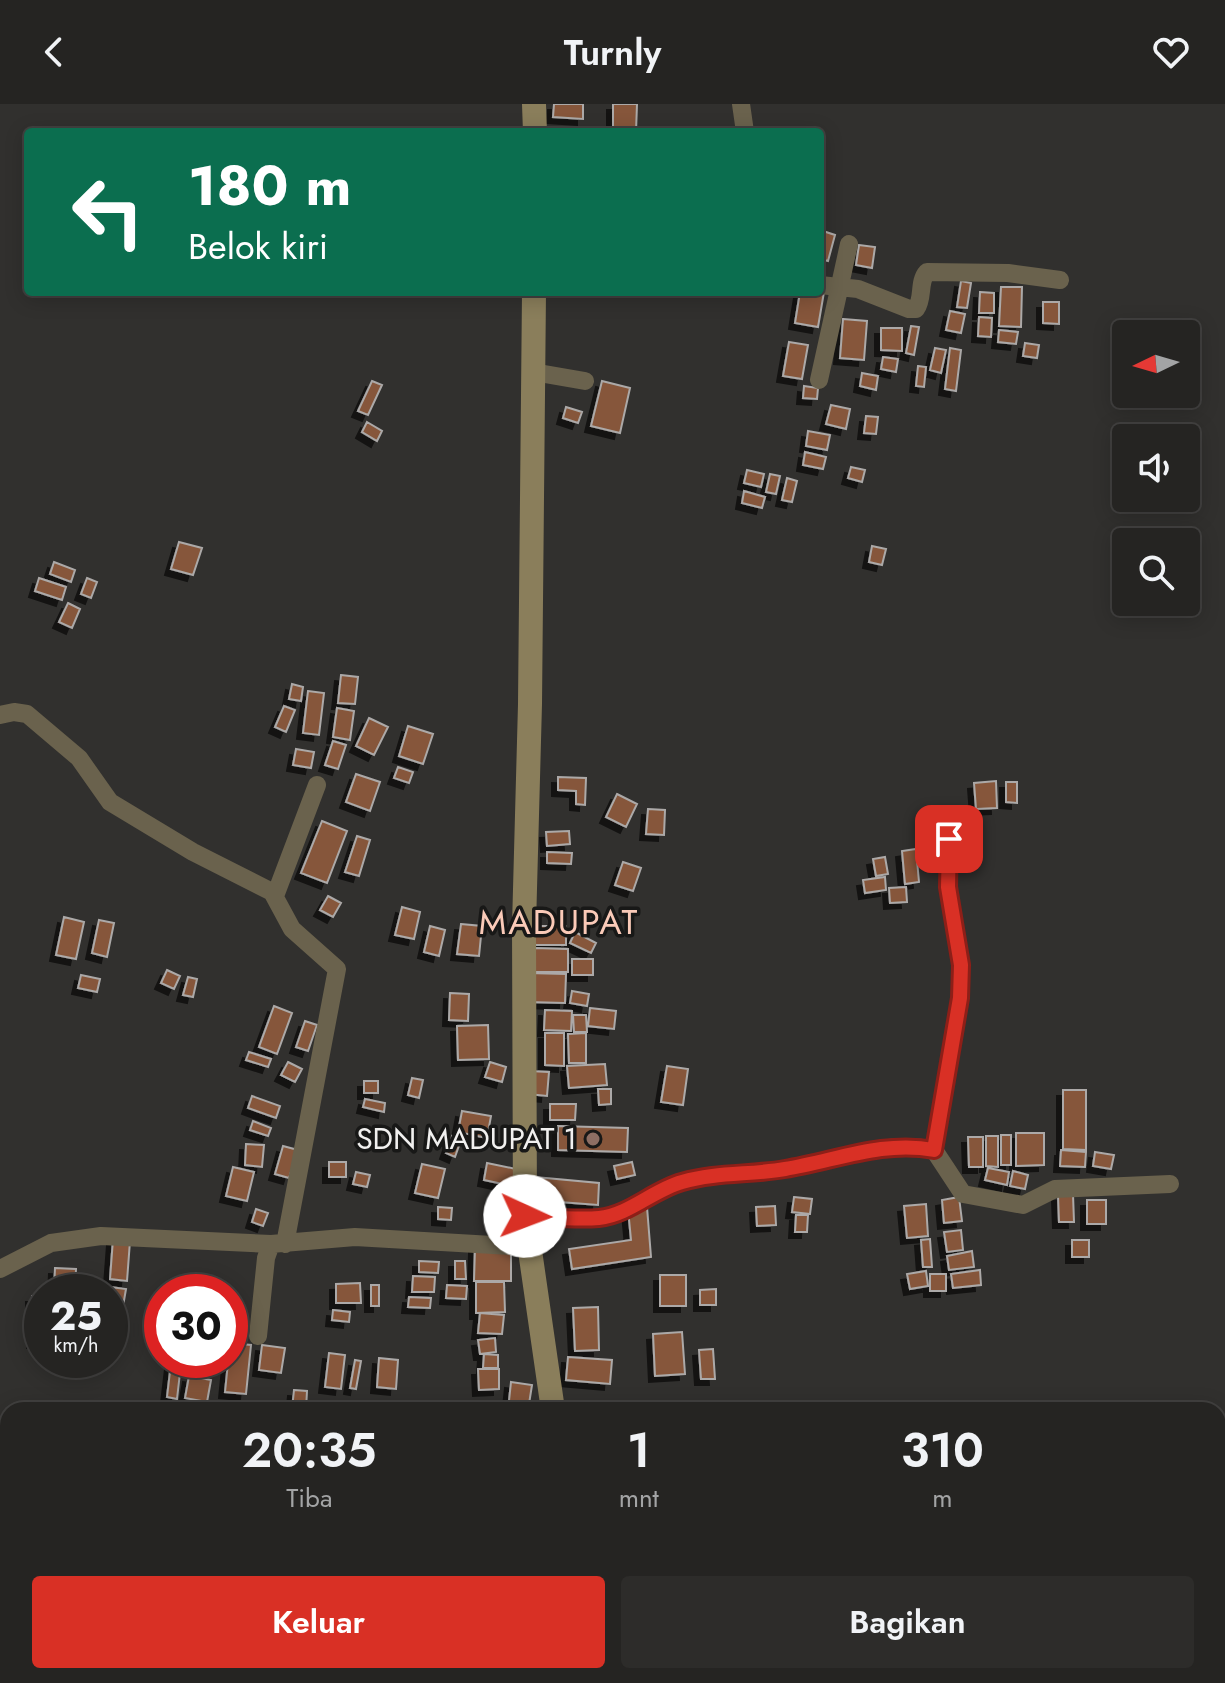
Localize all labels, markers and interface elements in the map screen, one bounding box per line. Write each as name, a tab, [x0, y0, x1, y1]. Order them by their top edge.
text: Turnly	[564, 26, 661, 78]
icon: back	[32, 30, 76, 74]
icon: heart	[1149, 30, 1193, 74]
text: 180 m	[188, 145, 351, 226]
icon: left	[56, 160, 160, 264]
text: Belok kiri	[188, 220, 328, 272]
north arrow	[1112, 320, 1200, 408]
map controls	[1112, 320, 1200, 616]
button: sound	[1112, 424, 1200, 512]
button: search	[1112, 528, 1200, 616]
pin	[915, 805, 983, 873]
icon: arrive	[927, 817, 971, 861]
district label: MADUPAT	[479, 898, 639, 947]
place label: SDN MADUPAT 1	[356, 1117, 577, 1160]
marker: SDN MADUPAT 1	[584, 1130, 602, 1148]
position arrow	[483, 1174, 567, 1258]
speed limit sign: 30	[144, 1274, 248, 1378]
text: 25	[50, 1287, 102, 1345]
text: km/h	[53, 1331, 99, 1360]
text: 20:35	[242, 1416, 377, 1485]
text: 1	[627, 1416, 651, 1485]
text: 310	[901, 1416, 984, 1485]
text: Tiba	[286, 1479, 332, 1517]
text: mnt	[619, 1479, 659, 1517]
text: m	[932, 1479, 953, 1517]
button: Keluar	[32, 1576, 605, 1668]
button: Bagikan	[621, 1576, 1194, 1668]

